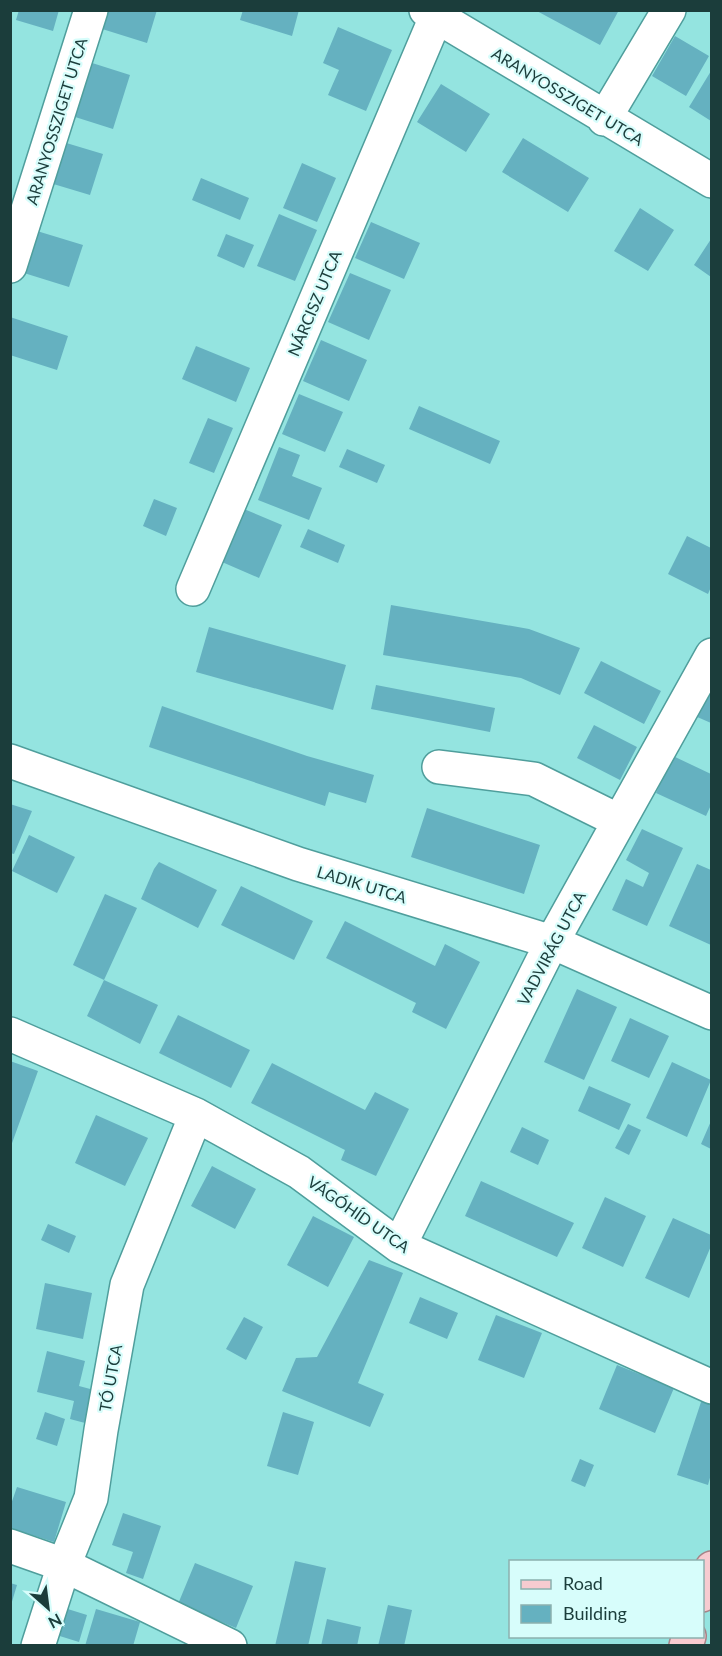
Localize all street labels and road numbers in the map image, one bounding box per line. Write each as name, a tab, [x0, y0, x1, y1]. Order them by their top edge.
street label: ARANYOSSZIGET UTCA	[22, 35, 91, 207]
street label: ARANYOSSZIGET UTCA	[489, 43, 648, 149]
street label: NÁRCISZ UTCA	[283, 247, 345, 359]
street label: LADIK UTCA	[315, 861, 409, 907]
street label: VADVIRÁG UTCA	[513, 888, 589, 1008]
street label: VÁGÓHÍD UTCA	[304, 1172, 414, 1256]
street label: TÓ UTCA	[95, 1343, 125, 1413]

